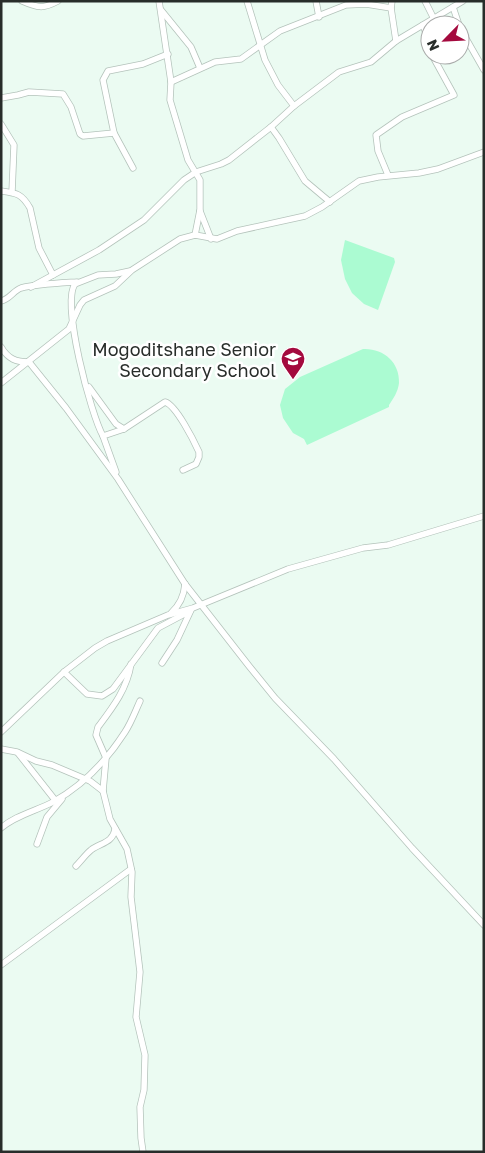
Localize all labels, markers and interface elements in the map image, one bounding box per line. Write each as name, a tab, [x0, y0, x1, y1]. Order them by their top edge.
north arrow	[420, 15, 470, 65]
text: N	[423, 37, 443, 54]
place label: Mogoditshane Senior Secondary School	[92, 338, 276, 381]
school or university icon: Mogoditshane Senior Secondary School	[280, 346, 306, 380]

